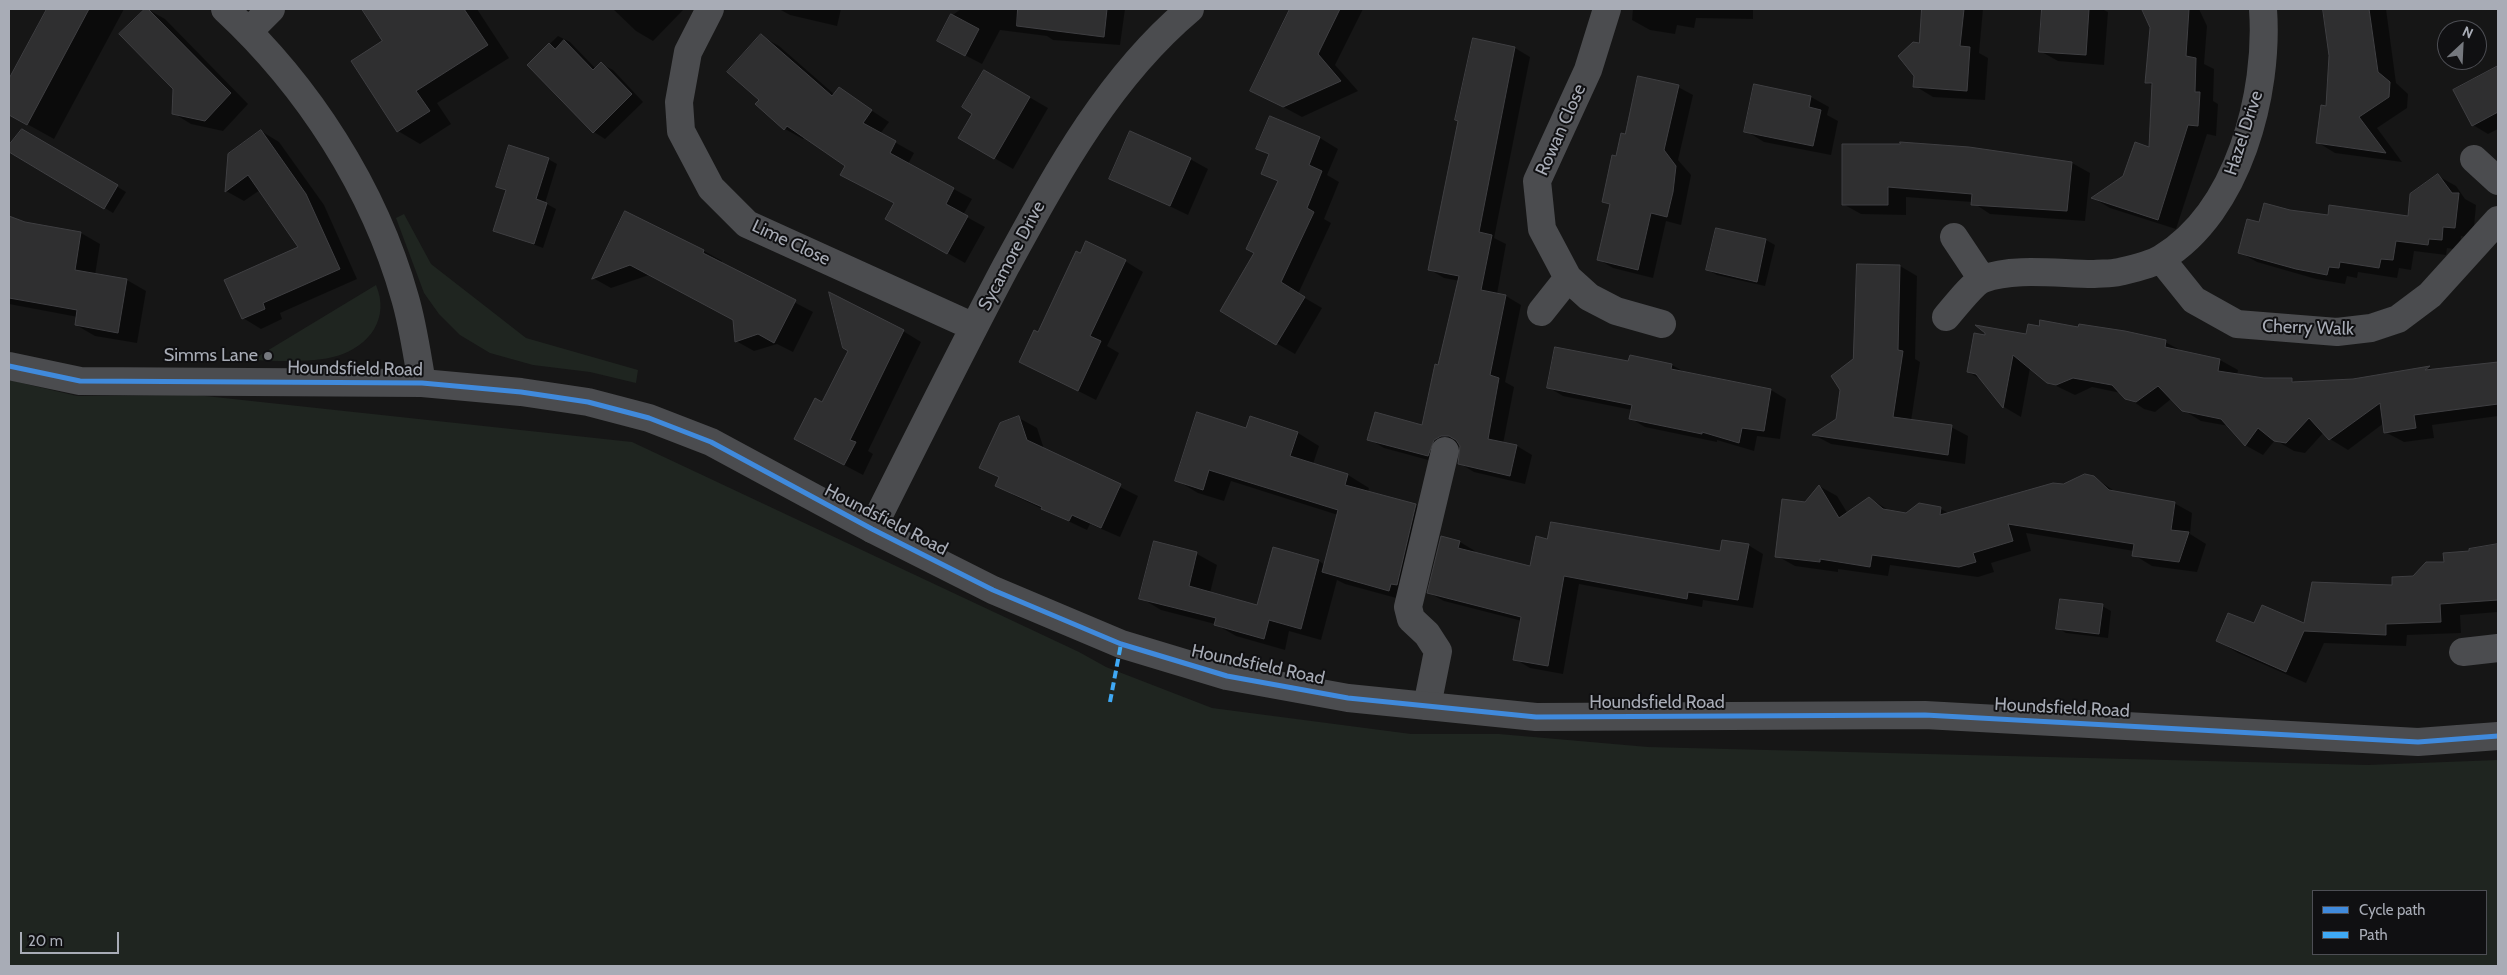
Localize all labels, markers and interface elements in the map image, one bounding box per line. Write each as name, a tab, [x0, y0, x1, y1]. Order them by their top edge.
north arrow	[2437, 20, 2487, 70]
text: N	[2460, 22, 2476, 43]
street label: Rowan Close	[1531, 81, 1591, 179]
street label: Hazel Drive	[2220, 88, 2268, 178]
street label: Sycamore Drive	[974, 198, 1050, 314]
street label: Lime Close	[749, 216, 833, 270]
street label: Cherry Walk	[2262, 316, 2354, 340]
place label: Simms Lane	[164, 345, 258, 367]
marker: Simms Lane	[262, 350, 274, 362]
street label: Houndsfield Road	[287, 357, 423, 381]
street label: Houndsfield Road	[821, 480, 951, 560]
street label: Houndsfield Road	[1189, 640, 1327, 690]
street label: Houndsfield Road	[1589, 692, 1725, 714]
street label: Houndsfield Road	[1994, 694, 2130, 722]
legend	[2312, 890, 2487, 955]
text: Cycle path	[2359, 901, 2425, 919]
scale bar	[22, 922, 121, 954]
text: Path	[2359, 926, 2388, 944]
text: 20 m	[28, 932, 63, 950]

